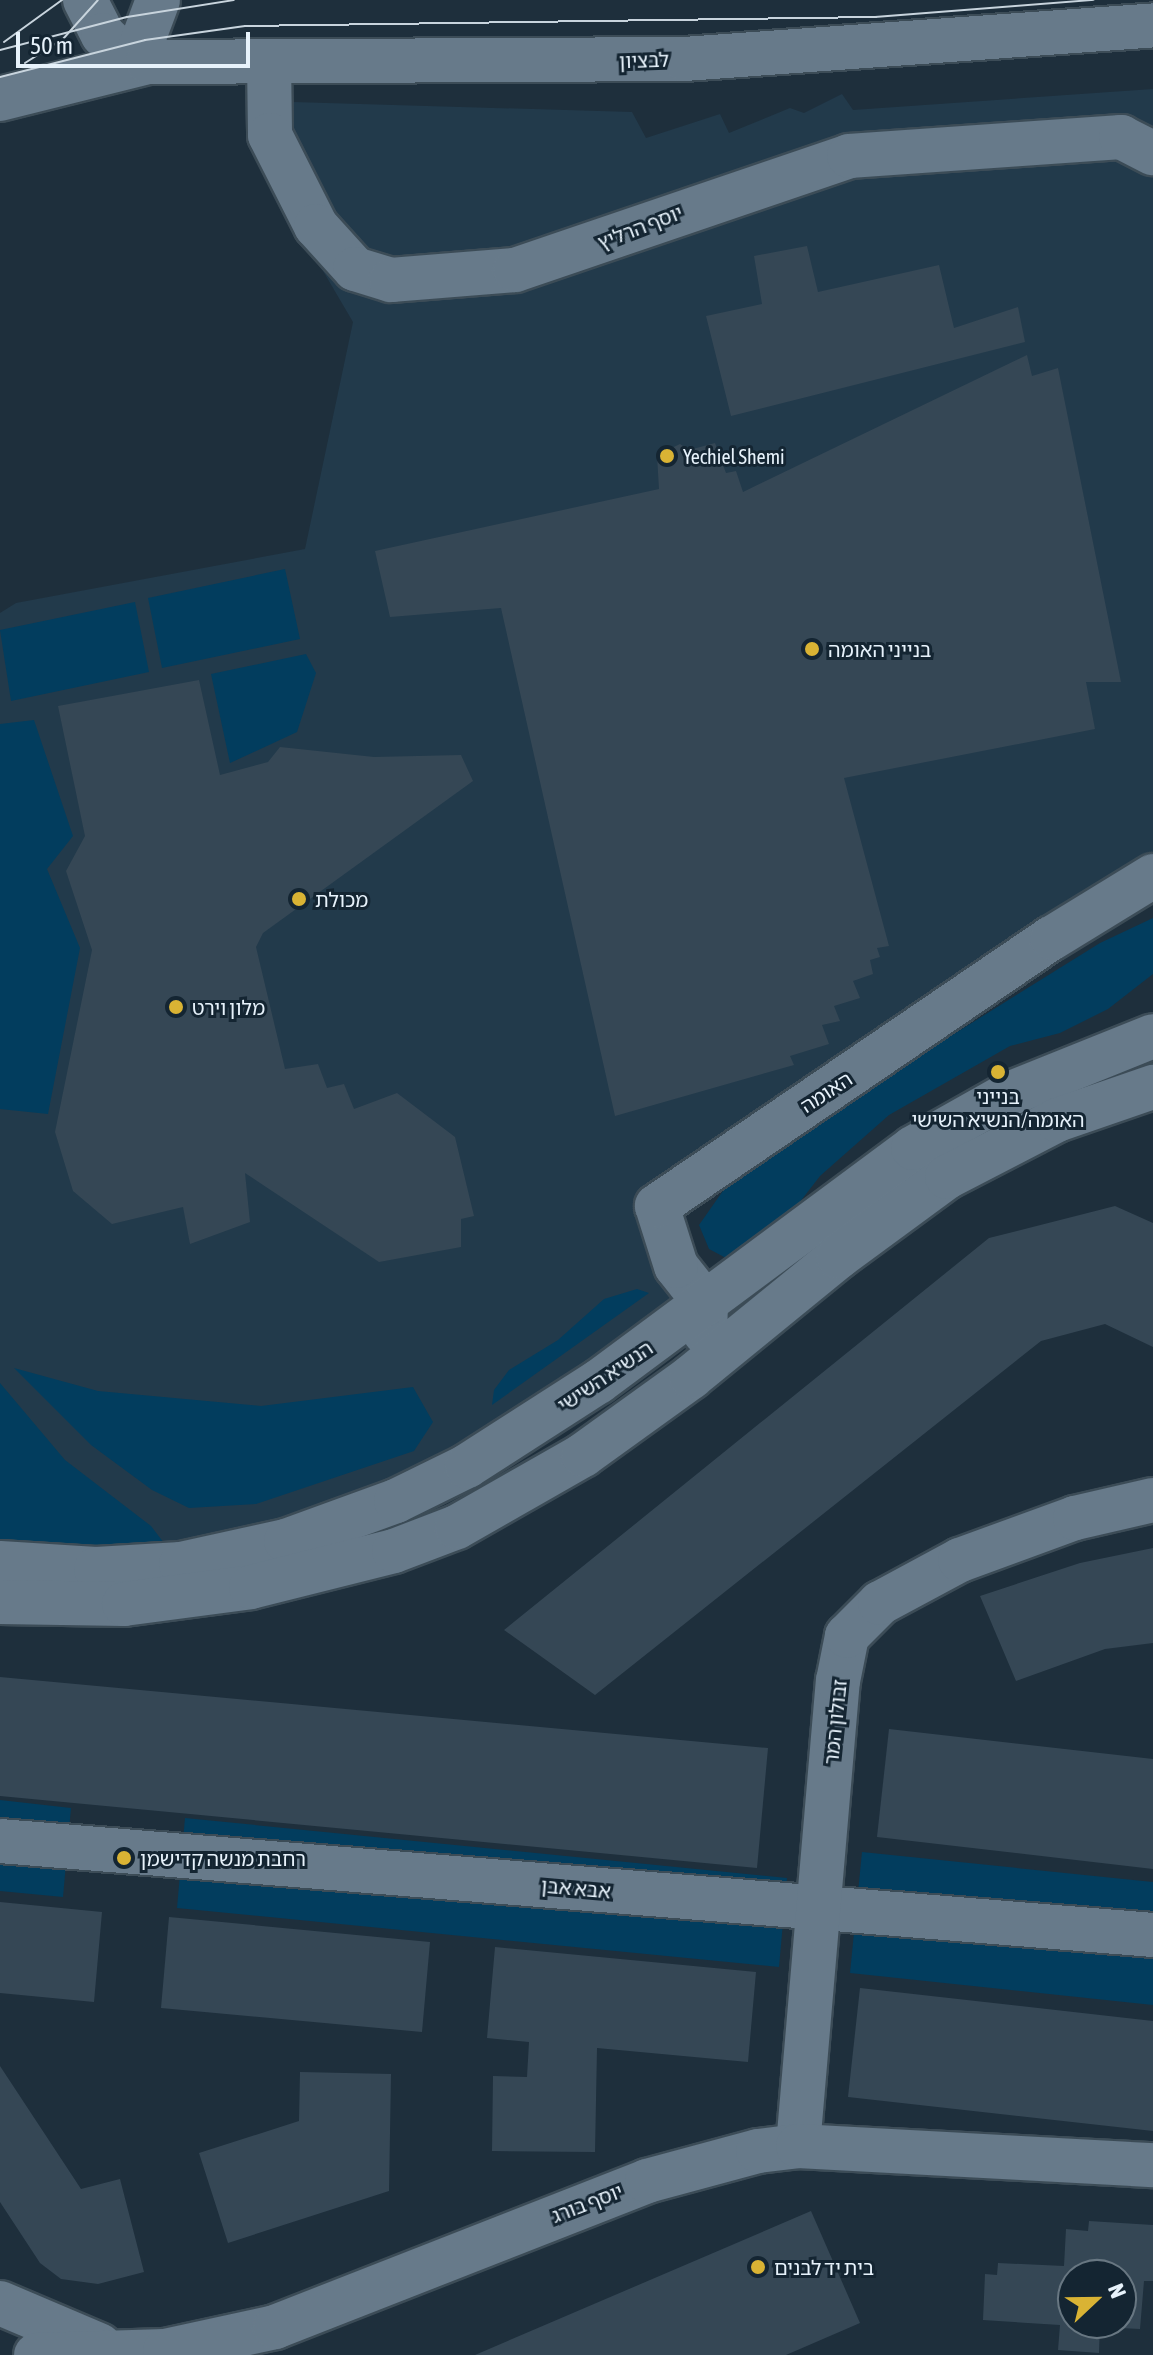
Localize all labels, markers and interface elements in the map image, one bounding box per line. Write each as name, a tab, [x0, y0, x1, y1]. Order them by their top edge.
scale bar	[20, 16, 254, 66]
text: 50 m	[30, 32, 73, 59]
street label: לבציון	[618, 47, 670, 73]
street label: יוסף הרליץ	[594, 200, 686, 254]
place label: Yechiel Shemi	[683, 444, 785, 468]
marker: Yechiel Shemi	[658, 447, 676, 465]
place label: בנייני האומה	[828, 637, 931, 661]
marker: בנייני האומה	[803, 640, 821, 658]
place label: מכולת	[315, 887, 368, 911]
marker: מכולת	[290, 890, 308, 908]
place label: מלון וירט	[192, 995, 265, 1019]
marker: מלון וירט	[167, 998, 185, 1016]
marker: בנייני האומה/הנשיא השישי	[989, 1063, 1007, 1081]
street label: האומה	[796, 1066, 856, 1118]
place label: בנייני האומה/הנשיא השישי	[911, 1084, 1085, 1131]
street label: הנשיא השישי	[553, 1335, 657, 1417]
street label: זבולון המר	[819, 1678, 851, 1766]
place label: רחבת מנשה קדישמן	[140, 1846, 306, 1870]
marker: רחבת מנשה קדישמן	[115, 1849, 133, 1867]
street label: אבא אבן	[540, 1873, 612, 1903]
street label: יוסף בורג	[548, 2178, 626, 2228]
place label: בית יד לבנים	[774, 2255, 874, 2279]
marker: בית יד לבנים	[749, 2258, 767, 2276]
north arrow	[1057, 2259, 1137, 2339]
text: N	[1103, 2280, 1132, 2302]

